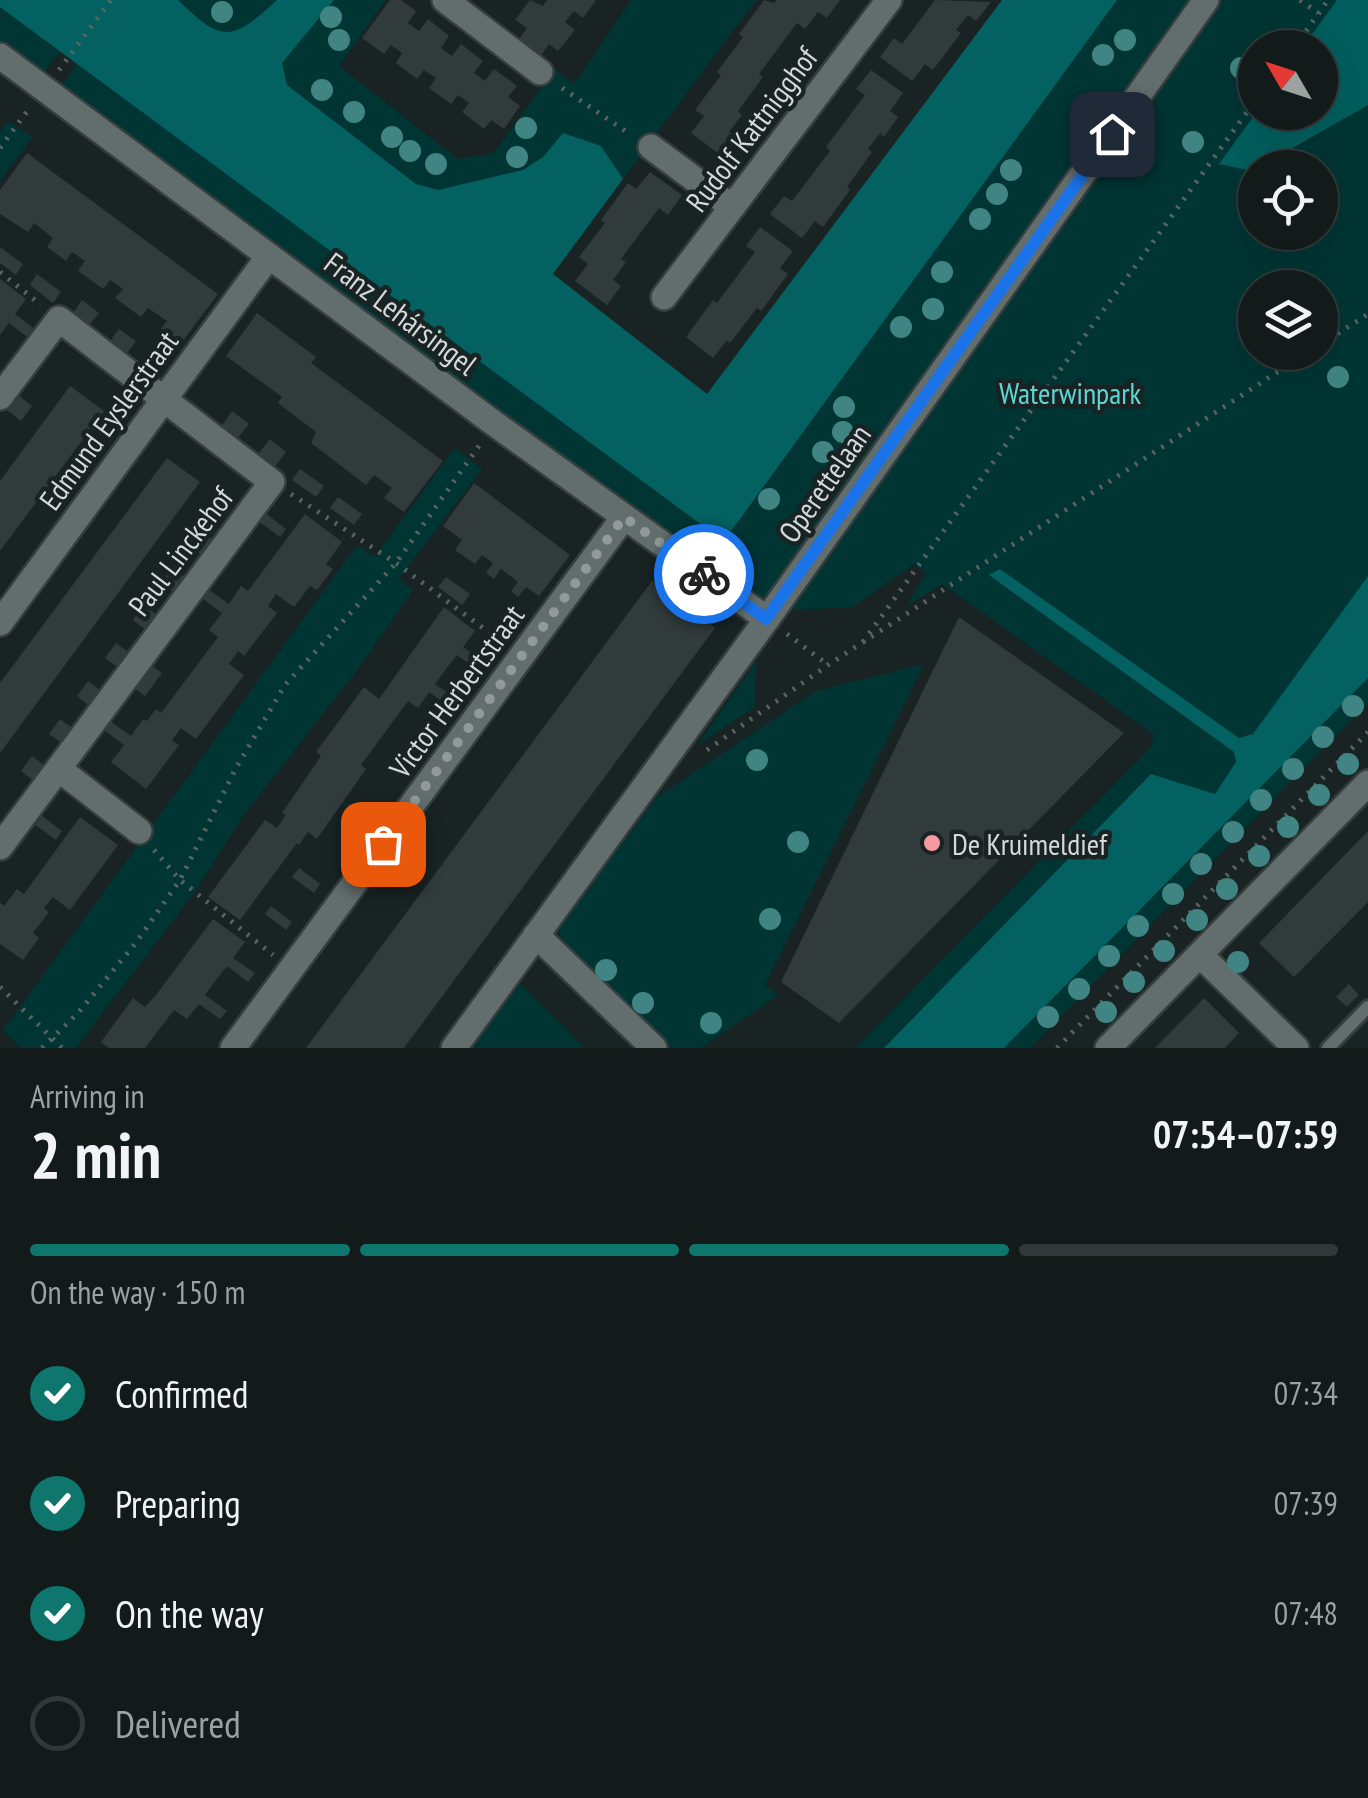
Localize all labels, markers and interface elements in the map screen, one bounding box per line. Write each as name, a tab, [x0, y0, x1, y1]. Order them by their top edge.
north arrow	[1238, 30, 1338, 130]
map controls	[1238, 30, 1338, 370]
street label: Rudolf Kattnigghof	[676, 38, 826, 219]
pin	[1070, 92, 1155, 177]
icon: home	[1085, 107, 1140, 162]
button: locate	[1238, 150, 1338, 250]
street label: Franz Lehársingel	[317, 243, 485, 383]
button: layers	[1238, 270, 1338, 370]
street label: Edmund Eyslerstraat	[30, 322, 186, 517]
park label: Waterwinpark	[999, 373, 1141, 412]
street label: Operettelaan	[769, 416, 879, 550]
street label: Paul Linckehof	[119, 478, 242, 623]
courier	[654, 524, 754, 624]
icon: bike	[677, 547, 732, 602]
street label: Victor Herbertstraat	[379, 596, 532, 786]
pin	[341, 802, 426, 887]
icon: bag	[356, 817, 411, 872]
place label: De Kruimeldief	[952, 824, 1108, 863]
marker: De Kruimeldief	[921, 832, 943, 854]
text: Arriving in	[30, 1075, 145, 1117]
text: 07:54–07:59	[1153, 1109, 1338, 1158]
text: 2 min	[30, 1112, 161, 1196]
text: On the way · 150 m	[30, 1271, 245, 1313]
icon: check	[30, 1366, 85, 1421]
text: Confirmed	[115, 1369, 248, 1418]
text: 07:34	[1274, 1372, 1338, 1414]
icon: check	[30, 1476, 85, 1531]
text: Preparing	[115, 1479, 241, 1528]
text: 07:39	[1274, 1482, 1338, 1524]
icon: check	[30, 1586, 85, 1641]
text: On the way	[115, 1589, 263, 1638]
text: 07:48	[1274, 1592, 1338, 1634]
text: Delivered	[115, 1699, 241, 1748]

